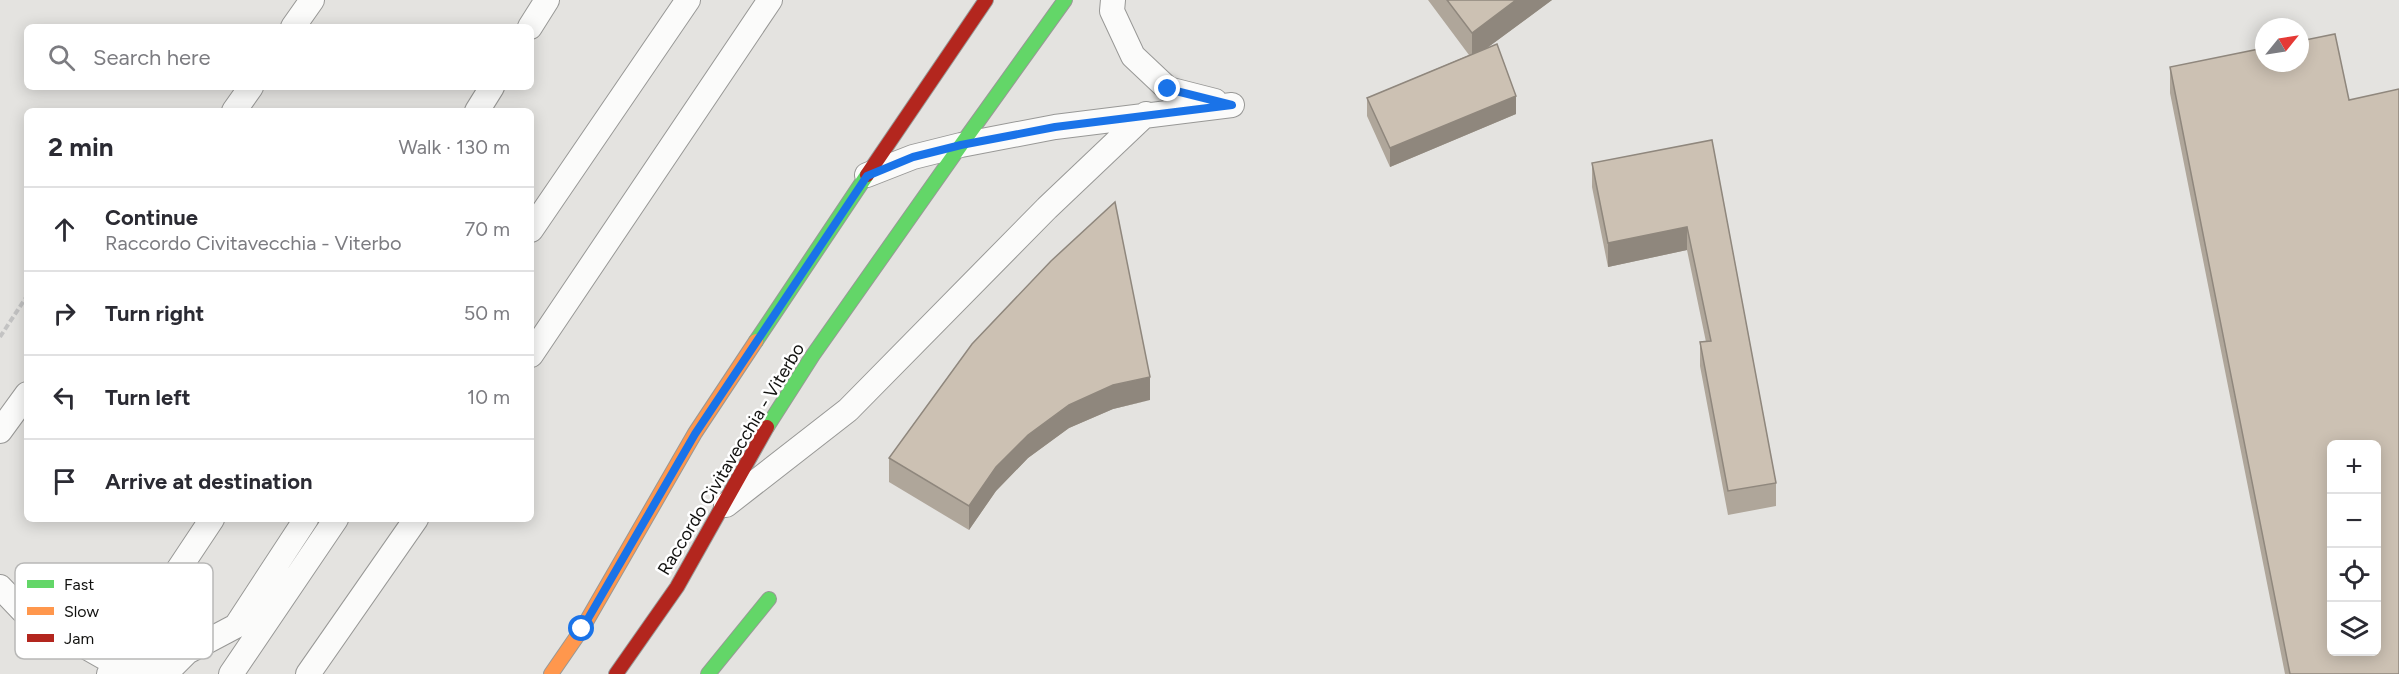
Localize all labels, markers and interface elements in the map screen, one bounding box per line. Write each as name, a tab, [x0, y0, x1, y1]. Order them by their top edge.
north arrow	[2255, 18, 2309, 72]
search box	[24, 24, 534, 90]
icon: search	[45, 41, 78, 74]
text: Search here	[93, 44, 211, 71]
route end	[1154, 75, 1180, 101]
text: 2 min	[48, 131, 114, 163]
text: Walk · 130 m	[398, 135, 510, 159]
text: Continue	[105, 204, 198, 231]
icon: ahead	[48, 213, 81, 246]
text: 70 m	[464, 217, 510, 241]
text: Raccordo Civitavecchia - Viterbo	[105, 231, 402, 255]
icon: right	[48, 297, 81, 330]
text: Turn right	[105, 300, 204, 327]
text: 50 m	[464, 301, 510, 325]
street label: Raccordo Civitavecchia - Viterbo	[653, 339, 809, 579]
icon: left	[48, 381, 81, 414]
text: Turn left	[105, 384, 191, 411]
text: 10 m	[467, 385, 510, 409]
map controls	[2327, 440, 2381, 656]
button: +	[2327, 440, 2381, 494]
icon: arrive	[48, 465, 81, 498]
text: Arrive at destination	[105, 468, 313, 495]
button: −	[2327, 494, 2381, 548]
button: locate	[2327, 548, 2381, 602]
legend	[15, 563, 213, 659]
text: Fast	[64, 575, 94, 594]
text: Slow	[64, 602, 99, 621]
button: layers	[2327, 602, 2381, 656]
route start	[568, 615, 594, 641]
text: Jam	[64, 629, 94, 648]

